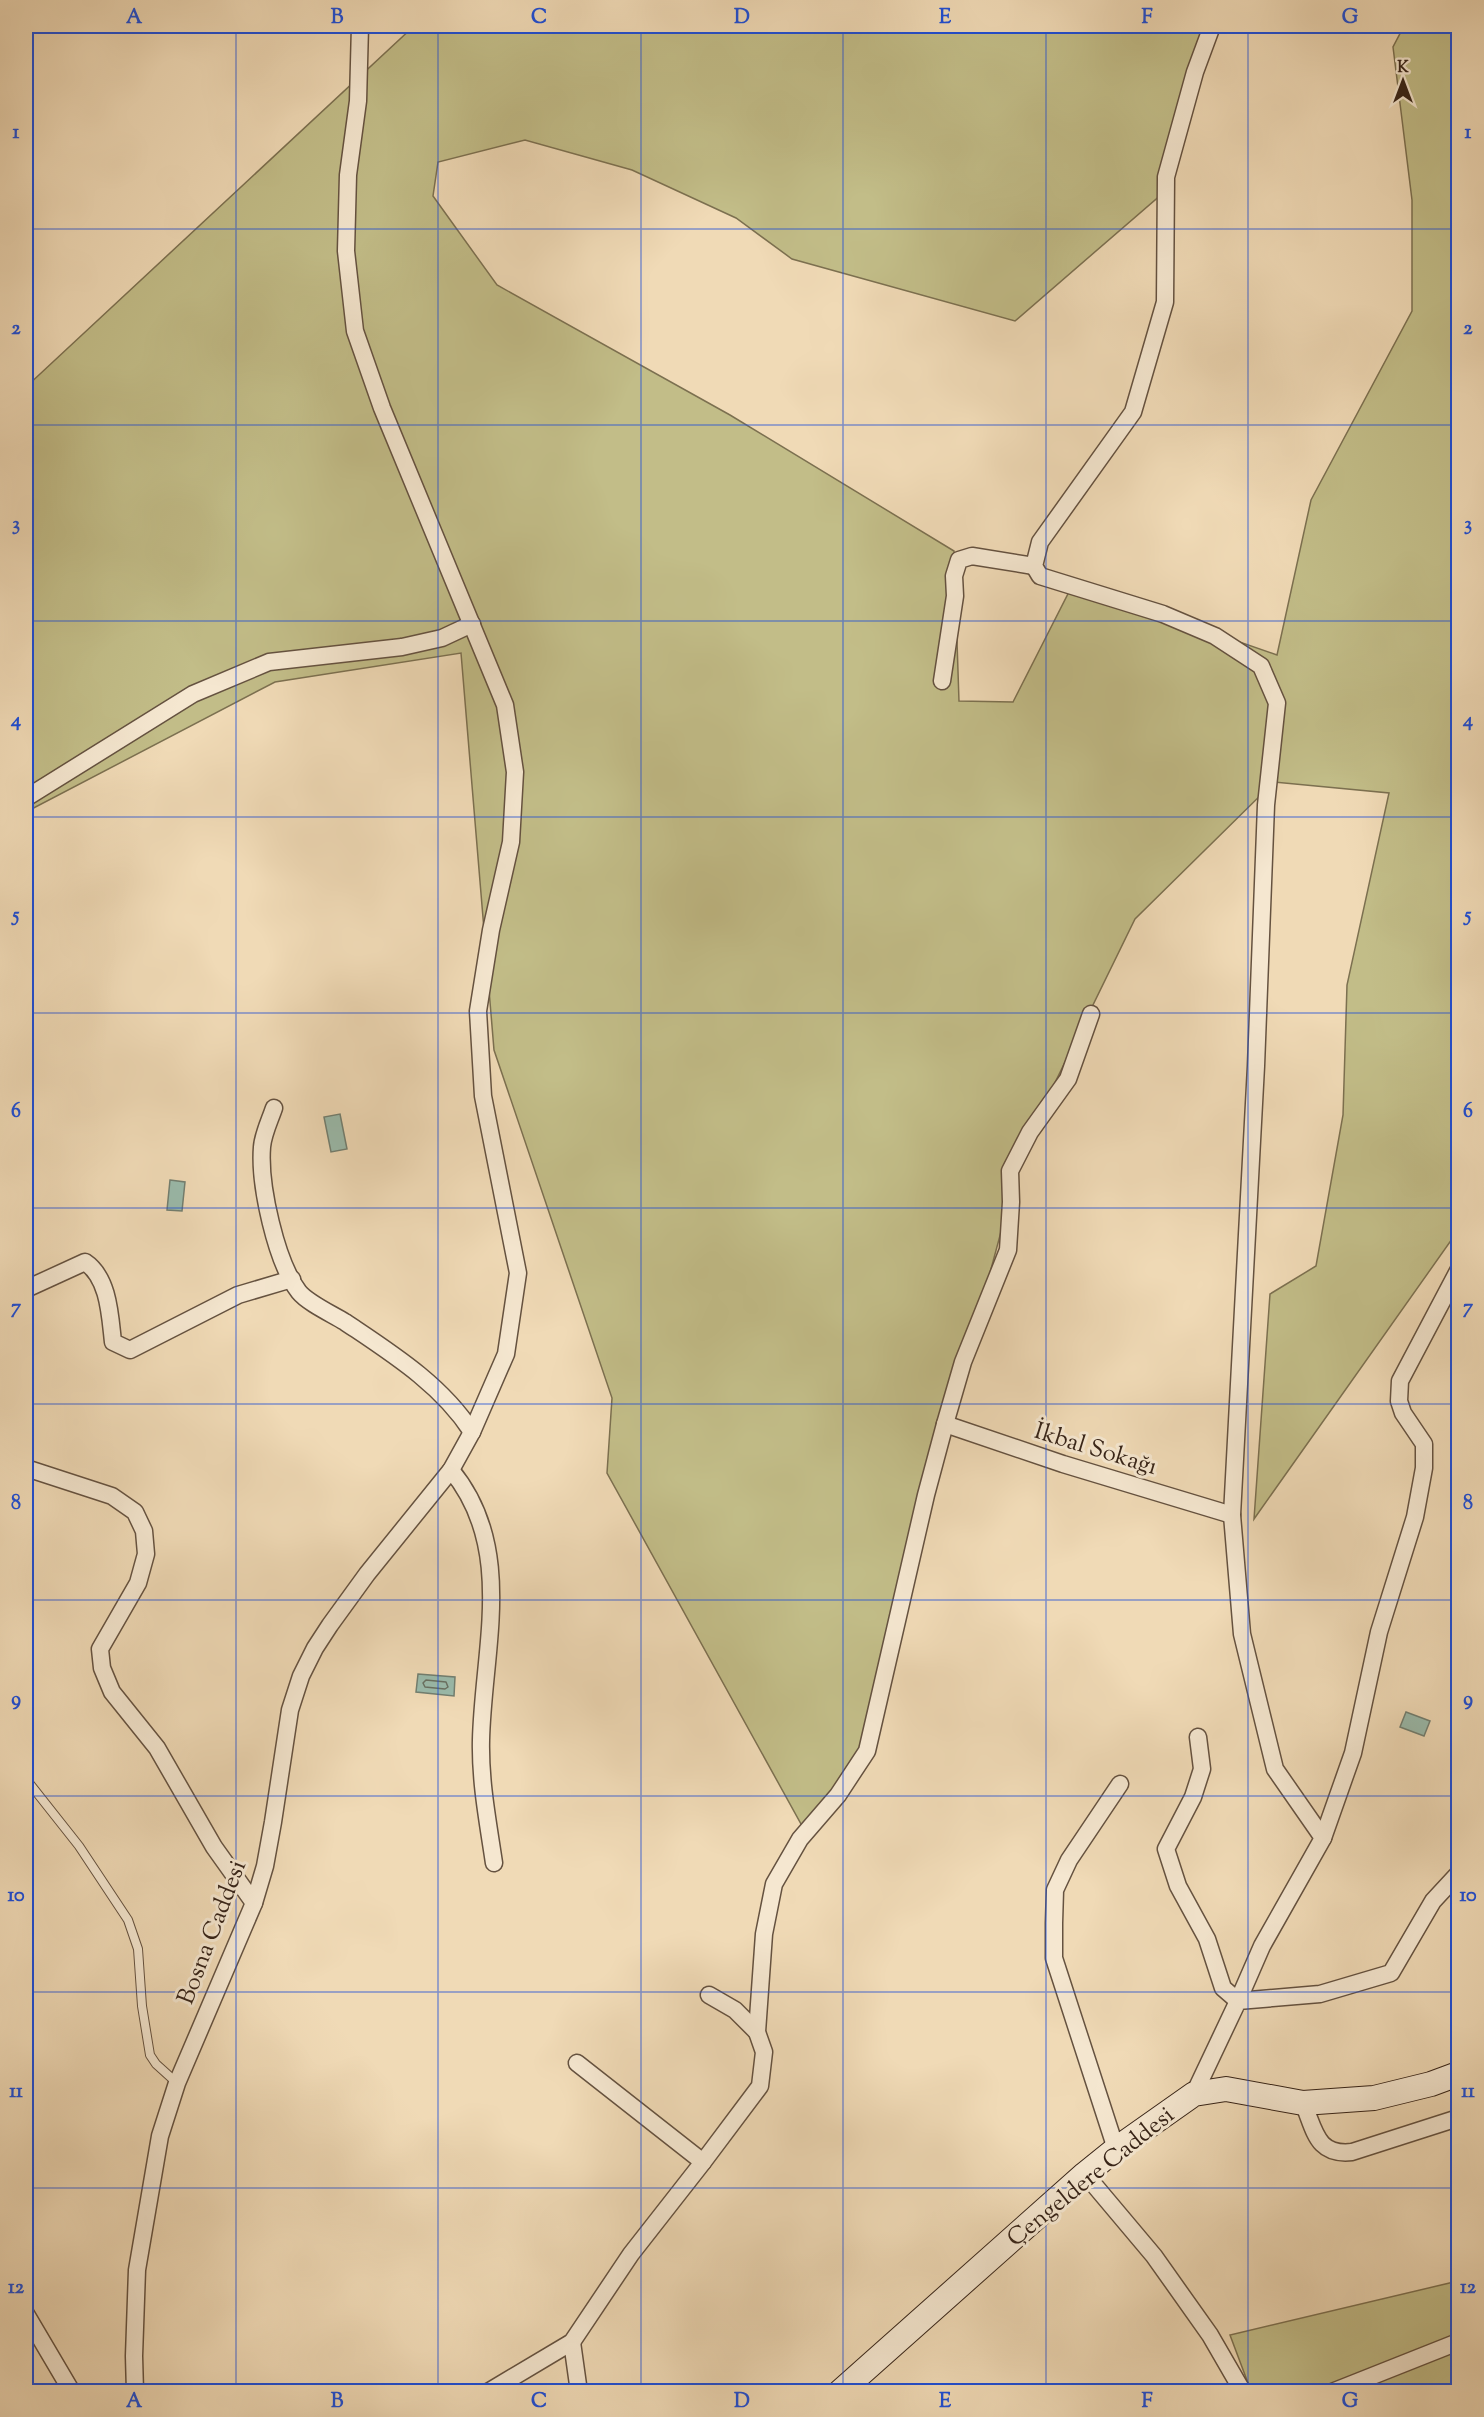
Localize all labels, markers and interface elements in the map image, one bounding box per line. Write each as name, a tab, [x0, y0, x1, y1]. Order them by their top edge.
text: A	[126, 4, 143, 33]
text: B	[331, 4, 344, 33]
text: C	[531, 4, 547, 33]
text: D	[734, 4, 750, 33]
text: E	[939, 4, 952, 33]
text: F	[1141, 4, 1153, 33]
text: G	[1342, 4, 1359, 33]
north arrow	[1373, 51, 1433, 111]
text: K	[1397, 57, 1409, 80]
text: 1	[13, 119, 20, 148]
text: 1	[1465, 119, 1472, 148]
text: 2	[11, 315, 21, 344]
text: 2	[1463, 315, 1473, 344]
text: 3	[12, 511, 20, 540]
text: 3	[1464, 511, 1472, 540]
text: 4	[10, 707, 21, 736]
text: 4	[1462, 707, 1473, 736]
text: 5	[11, 902, 20, 931]
text: 5	[1463, 902, 1472, 931]
text: 6	[11, 1098, 21, 1127]
text: 6	[1463, 1098, 1473, 1127]
text: 7	[11, 1294, 22, 1323]
text: 7	[1463, 1294, 1474, 1323]
street label: İkbal Sokağı	[1030, 1415, 1161, 1485]
text: 8	[11, 1490, 21, 1519]
text: 8	[1463, 1490, 1473, 1519]
text: 9	[11, 1686, 21, 1715]
text: 9	[1463, 1686, 1473, 1715]
street label: Bosna Caddesi	[170, 1856, 256, 2010]
text: 10	[7, 1882, 25, 1911]
text: 10	[1459, 1882, 1477, 1911]
text: 11	[9, 2078, 23, 2107]
text: 11	[1461, 2078, 1475, 2107]
street label: Çengeldere Caddesi	[1000, 2099, 1182, 2256]
text: 12	[8, 2274, 25, 2303]
text: 12	[1460, 2274, 1477, 2303]
text: A	[126, 2388, 143, 2417]
text: B	[331, 2388, 344, 2417]
text: C	[531, 2388, 547, 2417]
text: D	[734, 2388, 750, 2417]
text: E	[939, 2388, 952, 2417]
text: F	[1141, 2388, 1153, 2417]
text: G	[1342, 2388, 1359, 2417]

